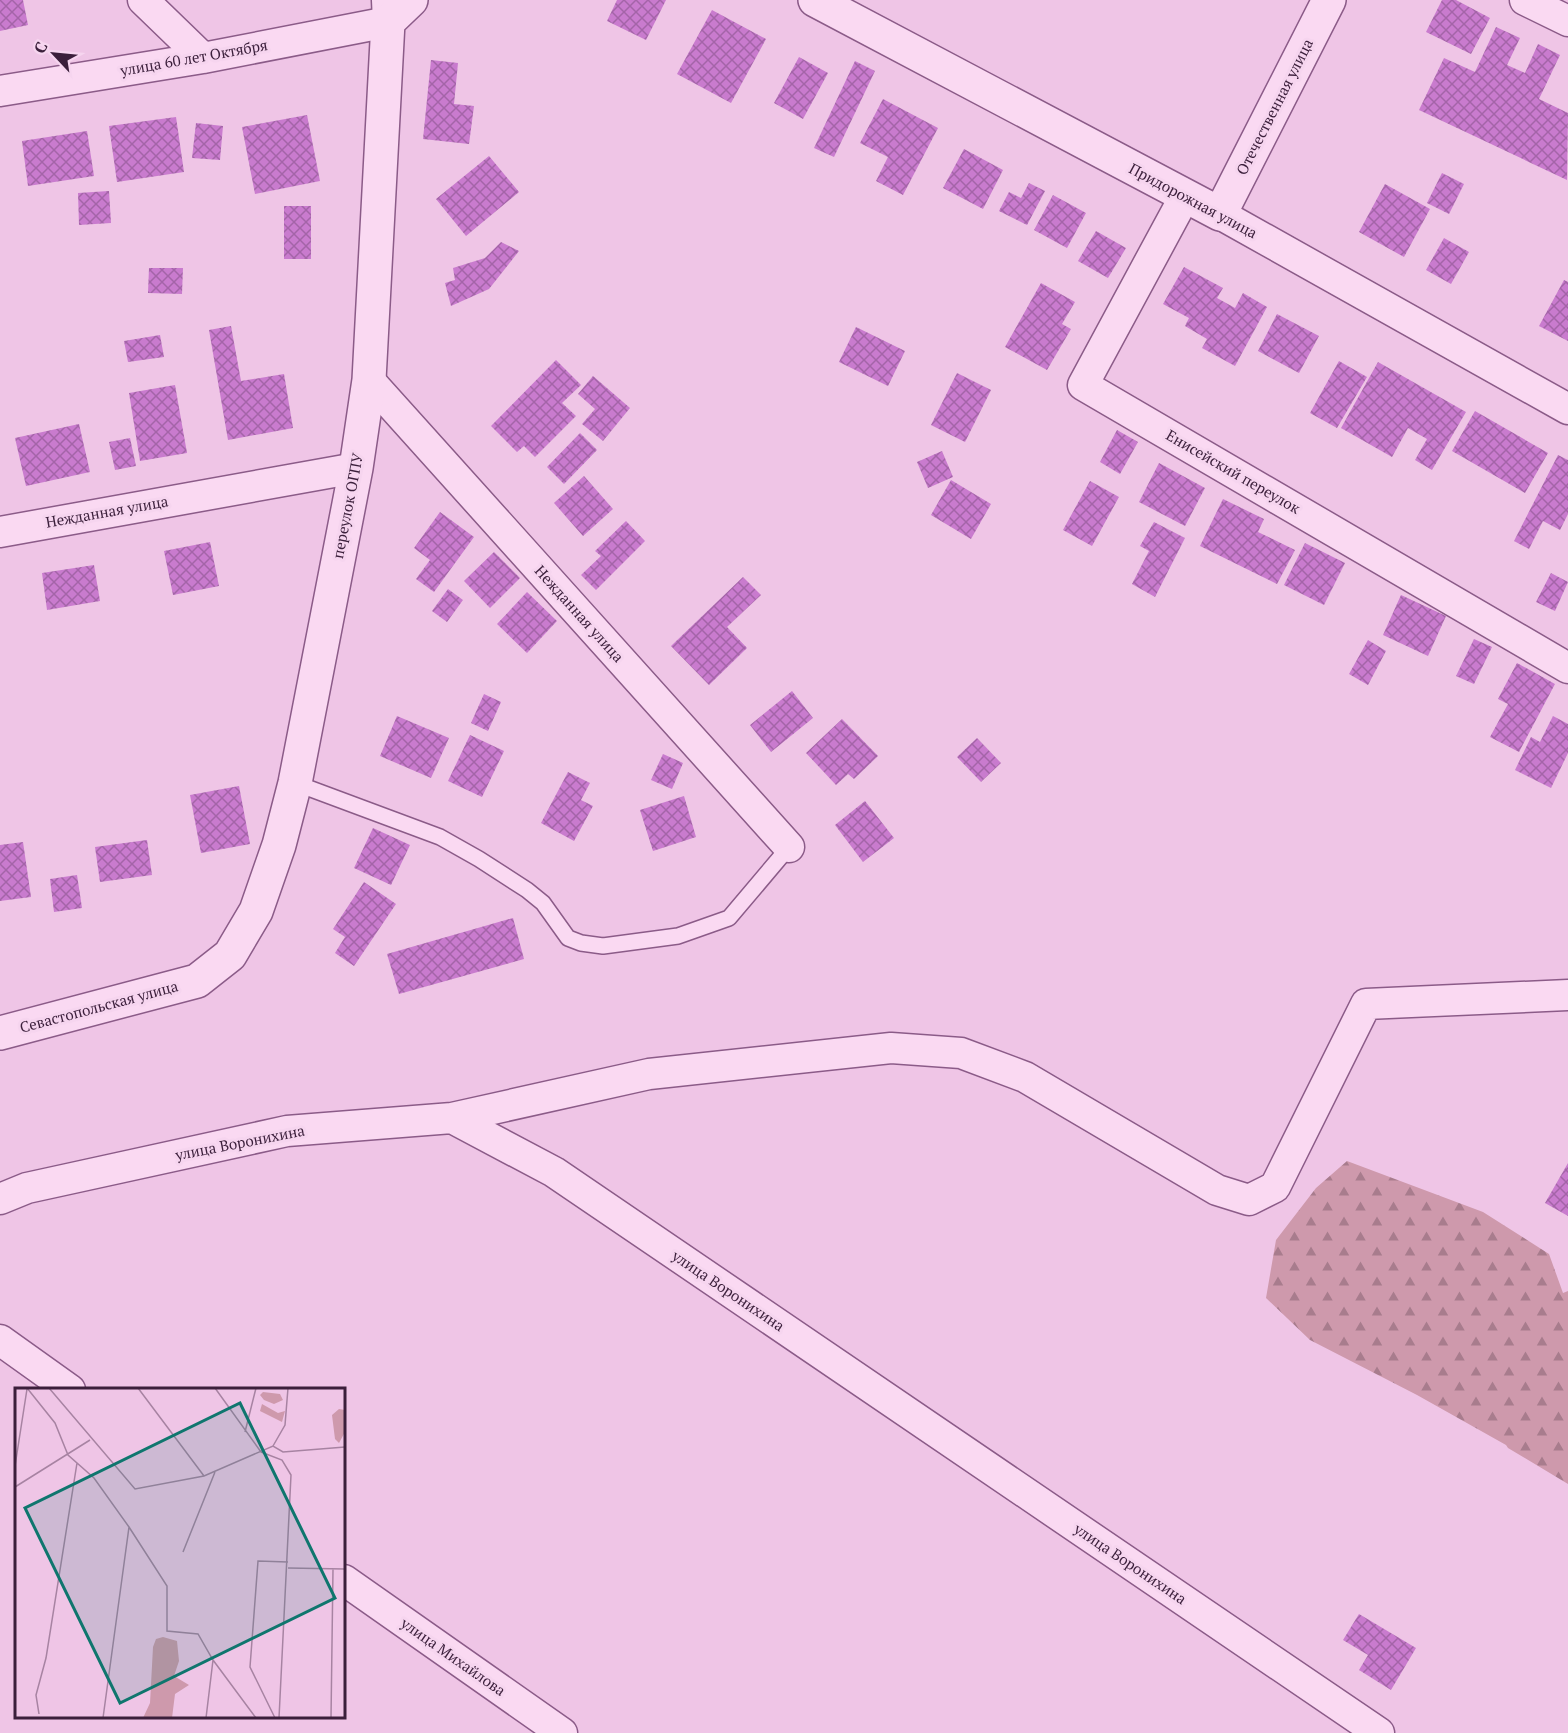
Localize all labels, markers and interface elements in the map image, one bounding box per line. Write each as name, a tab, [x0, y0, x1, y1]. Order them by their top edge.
north arrow	[24, 24, 84, 84]
street label: улица 60 лет Октября	[118, 34, 269, 80]
street label: Отечественная улица	[1231, 35, 1317, 178]
text: С	[28, 38, 53, 57]
street label: Придорожная улица	[1126, 158, 1261, 243]
street label: Енисейский переулок	[1163, 424, 1305, 518]
street label: переулок ОГПУ	[327, 451, 367, 560]
street label: Нежданная улица	[44, 490, 170, 532]
street label: Нежданная улица	[531, 561, 629, 666]
street label: Севастопольская улица	[17, 975, 181, 1037]
street label: улица Воронихина	[172, 1120, 307, 1165]
street label: улица Воронихина	[668, 1245, 789, 1335]
inset map	[15, 1388, 345, 1718]
street label: улица Воронихина	[1070, 1518, 1191, 1608]
street label: улица Михайлова	[396, 1612, 510, 1700]

